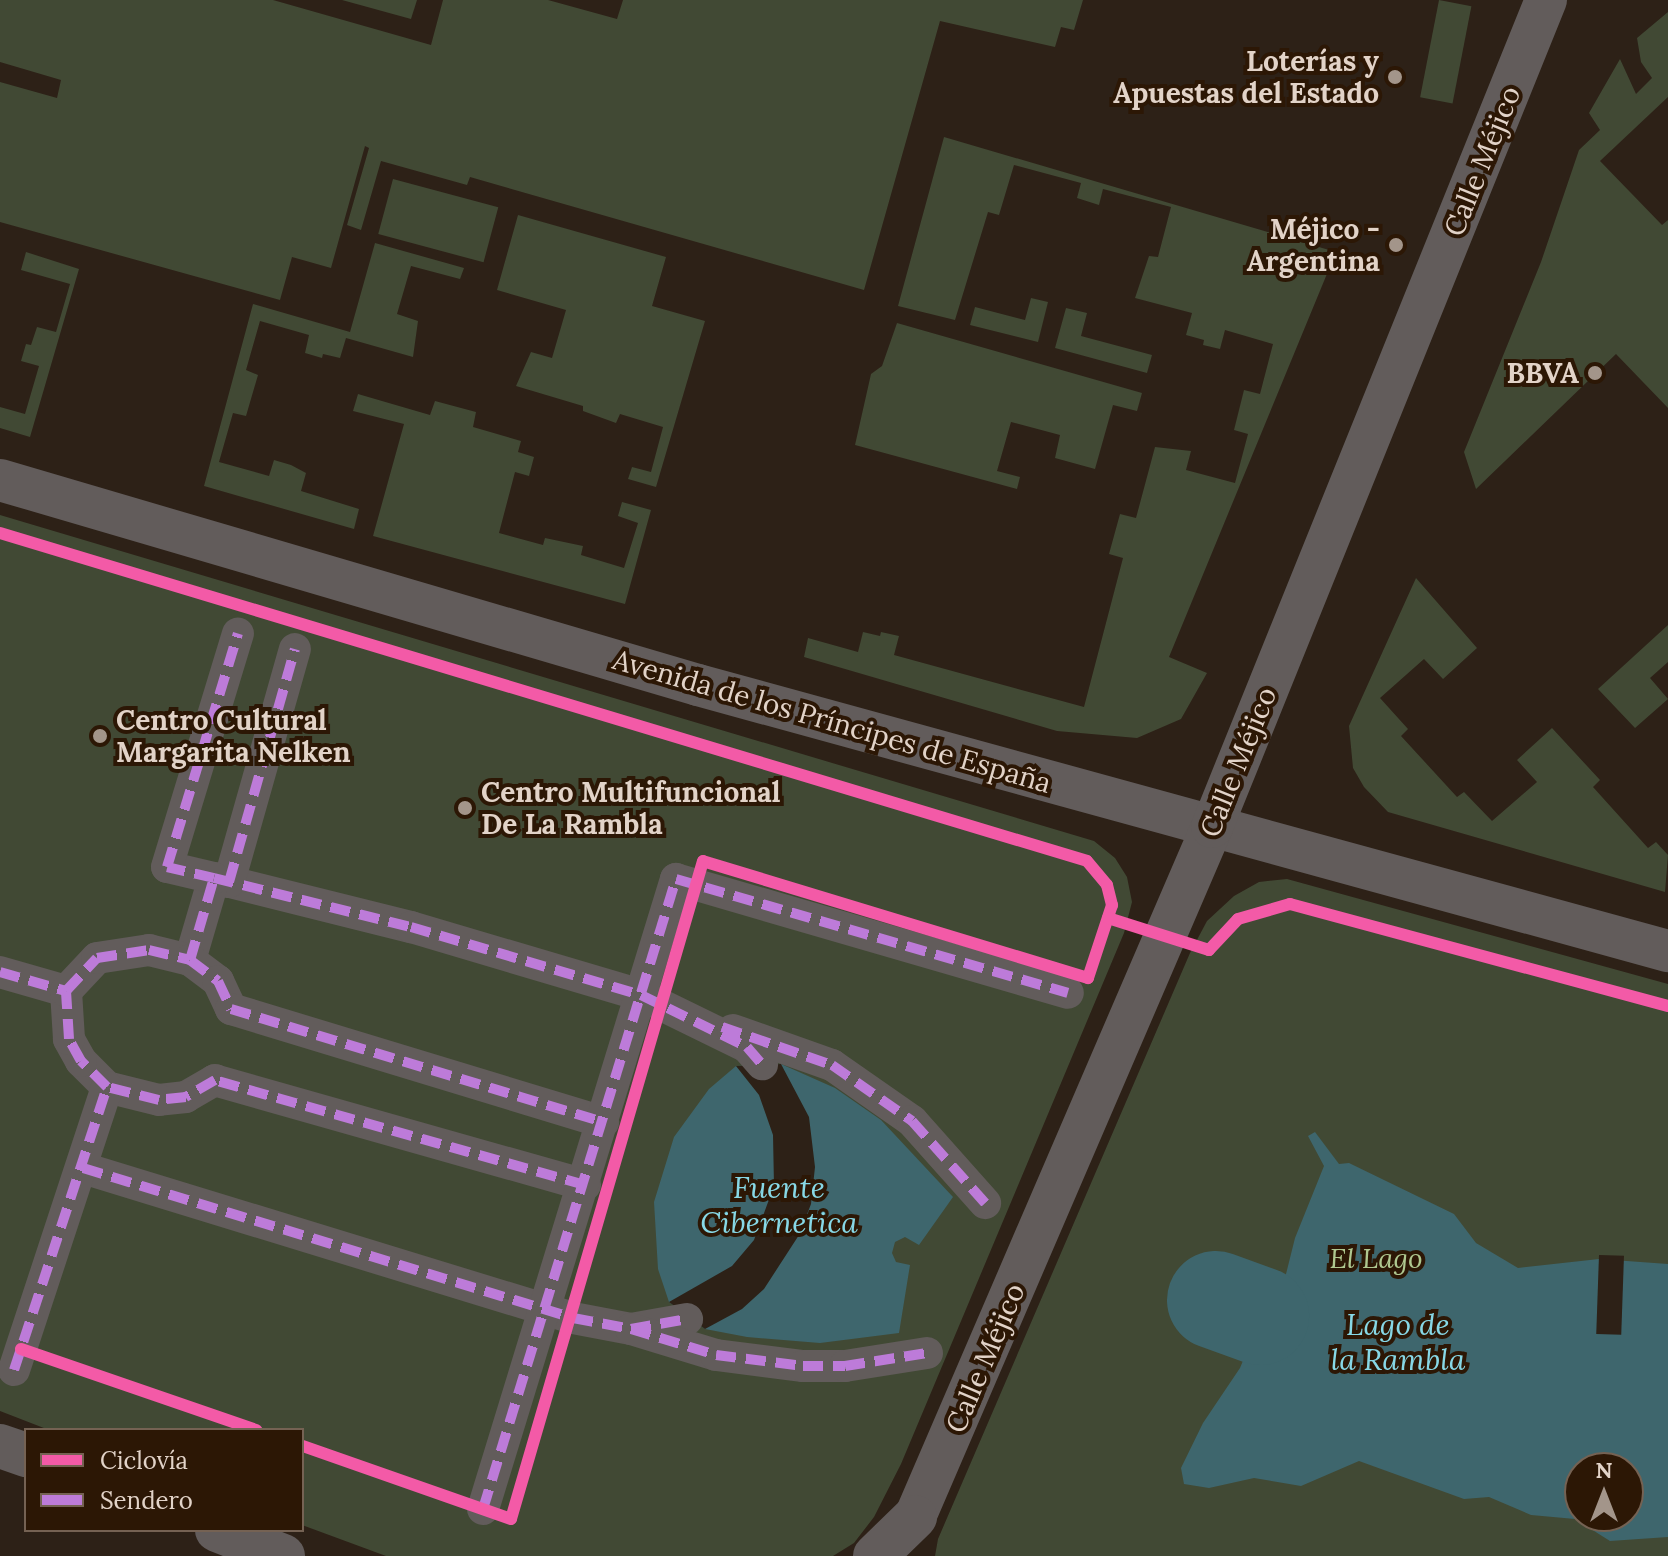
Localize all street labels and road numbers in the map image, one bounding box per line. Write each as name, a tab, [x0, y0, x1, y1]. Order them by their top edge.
street label: Calle Méjico	[1437, 81, 1527, 241]
street label: Avenida de los Príncipes de España	[609, 642, 1055, 800]
street label: Calle Méjico	[1193, 682, 1283, 842]
street label: Calle Méjico	[939, 1278, 1031, 1438]

